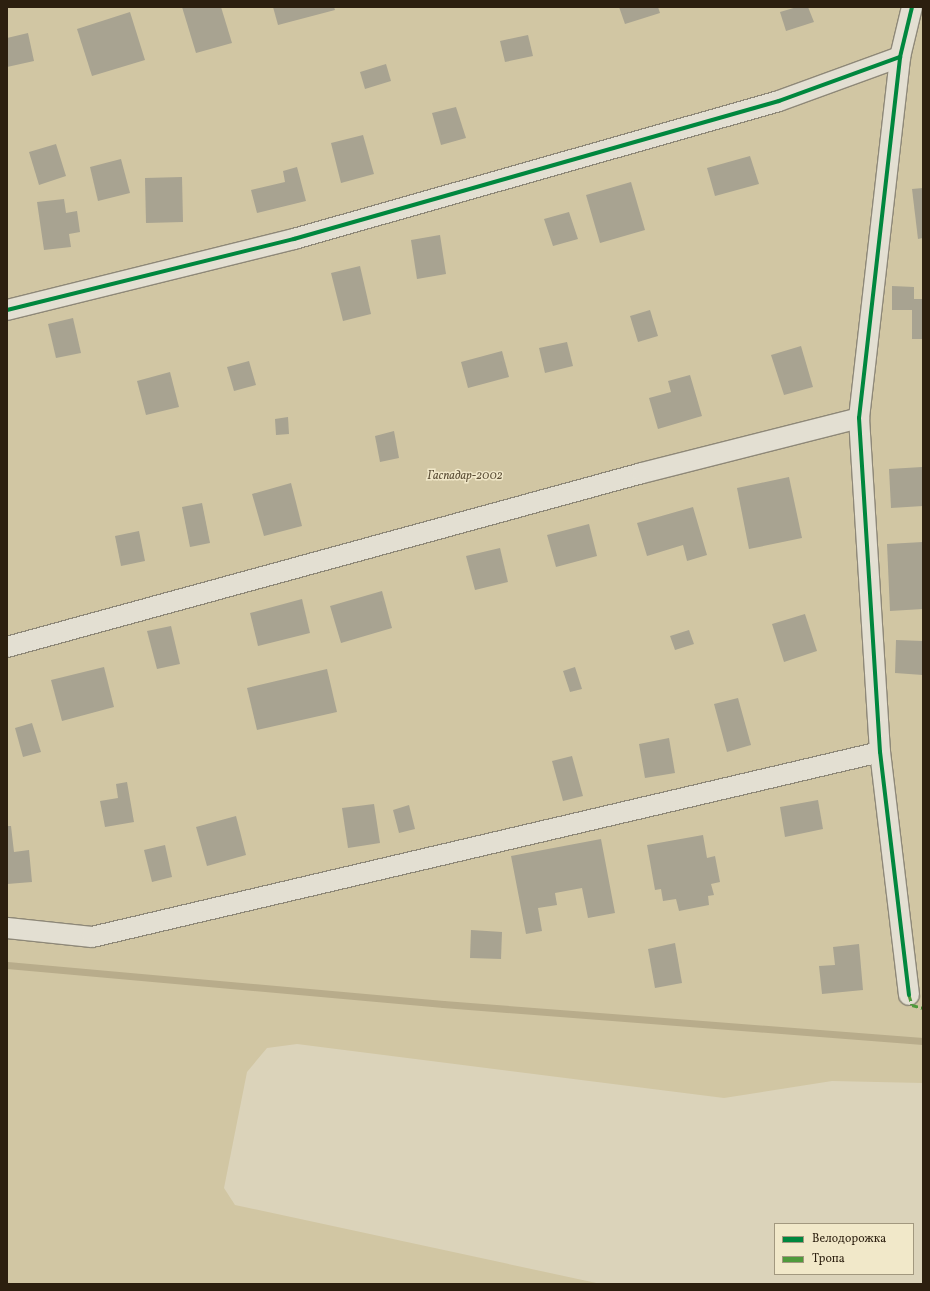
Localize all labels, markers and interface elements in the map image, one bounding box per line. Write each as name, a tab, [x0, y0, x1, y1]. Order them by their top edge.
park label: Гаспадар-2002	[427, 470, 503, 484]
legend	[774, 1223, 914, 1275]
text: Велодорожка	[812, 1231, 886, 1247]
text: Тропа	[812, 1251, 845, 1267]

